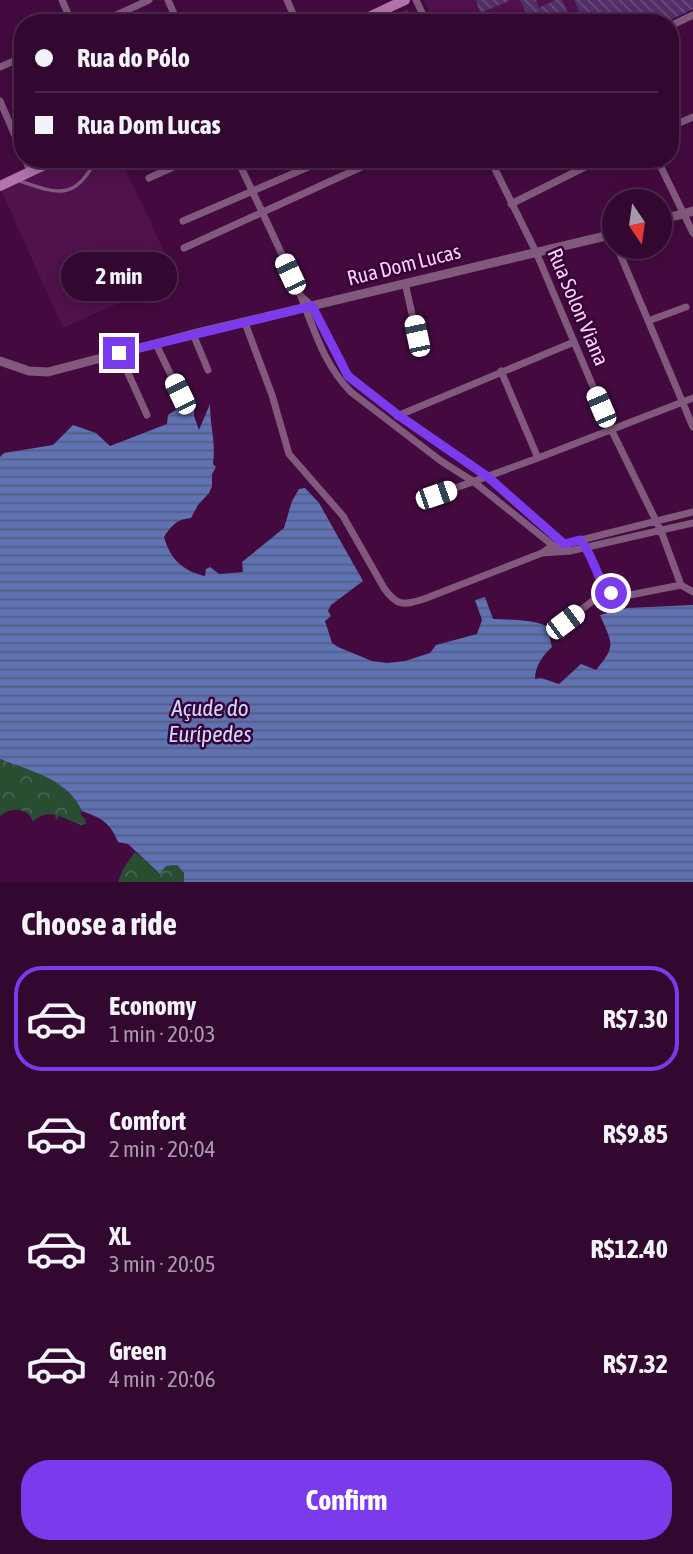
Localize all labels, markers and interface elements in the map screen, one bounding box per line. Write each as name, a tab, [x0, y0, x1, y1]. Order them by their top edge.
text: Rua do Pólo	[77, 43, 190, 73]
text: Rua Dom Lucas	[77, 110, 221, 140]
north arrow	[602, 189, 672, 259]
map controls	[602, 189, 672, 259]
street label: Rua Dom Lucas	[345, 238, 463, 290]
street label: Rua Solon Viana	[543, 244, 614, 369]
car	[272, 251, 309, 297]
callout: 2 min	[61, 252, 177, 300]
text: 2 min	[96, 263, 142, 289]
car	[403, 313, 432, 359]
route end	[103, 337, 135, 369]
car	[162, 371, 199, 417]
car	[584, 384, 619, 430]
car	[413, 478, 460, 512]
route start	[595, 577, 627, 609]
car	[542, 601, 589, 643]
water label: Açude do Eurípedes	[168, 695, 252, 747]
text: Choose a ride	[21, 905, 177, 942]
icon: car	[25, 987, 88, 1050]
text: Economy	[109, 991, 196, 1021]
text: R$7.30	[603, 1004, 668, 1034]
text: 1 min · 20:03	[109, 1021, 215, 1047]
icon: car	[25, 1102, 88, 1165]
text: Comfort	[109, 1106, 186, 1136]
text: R$9.85	[603, 1119, 668, 1149]
text: 2 min · 20:04	[109, 1136, 215, 1162]
icon: car	[25, 1217, 88, 1280]
text: XL	[109, 1221, 131, 1251]
text: R$12.40	[591, 1234, 668, 1264]
text: 3 min · 20:05	[109, 1251, 215, 1277]
icon: car	[25, 1332, 88, 1395]
text: Green	[109, 1336, 167, 1366]
text: R$7.32	[603, 1349, 668, 1379]
text: 4 min · 20:06	[109, 1366, 215, 1392]
button: Confirm	[21, 1460, 672, 1540]

